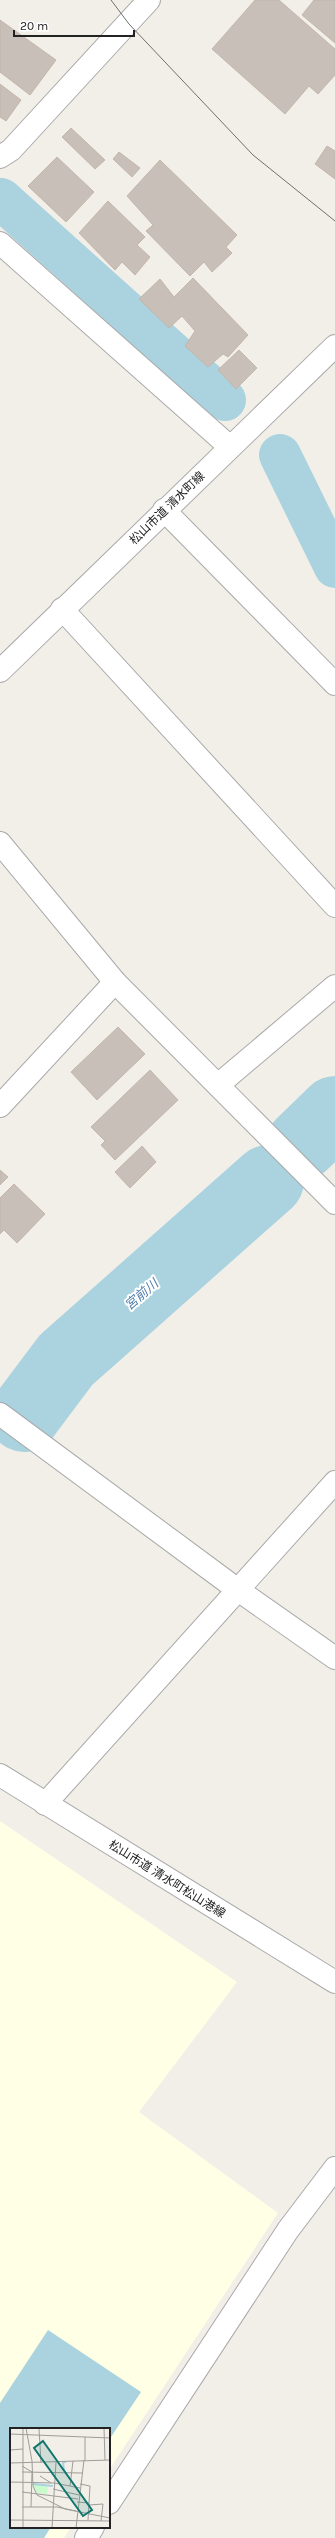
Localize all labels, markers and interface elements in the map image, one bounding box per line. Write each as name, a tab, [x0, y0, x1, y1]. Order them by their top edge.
scale bar	[14, 12, 134, 38]
text: 20 m	[20, 19, 48, 33]
street label: 松山市道 清水町線	[127, 469, 207, 547]
water label: 宮前川	[122, 1275, 162, 1313]
street label: 松山市道 清水町松山港線	[106, 1837, 228, 1921]
inset map	[10, 2428, 110, 2528]

